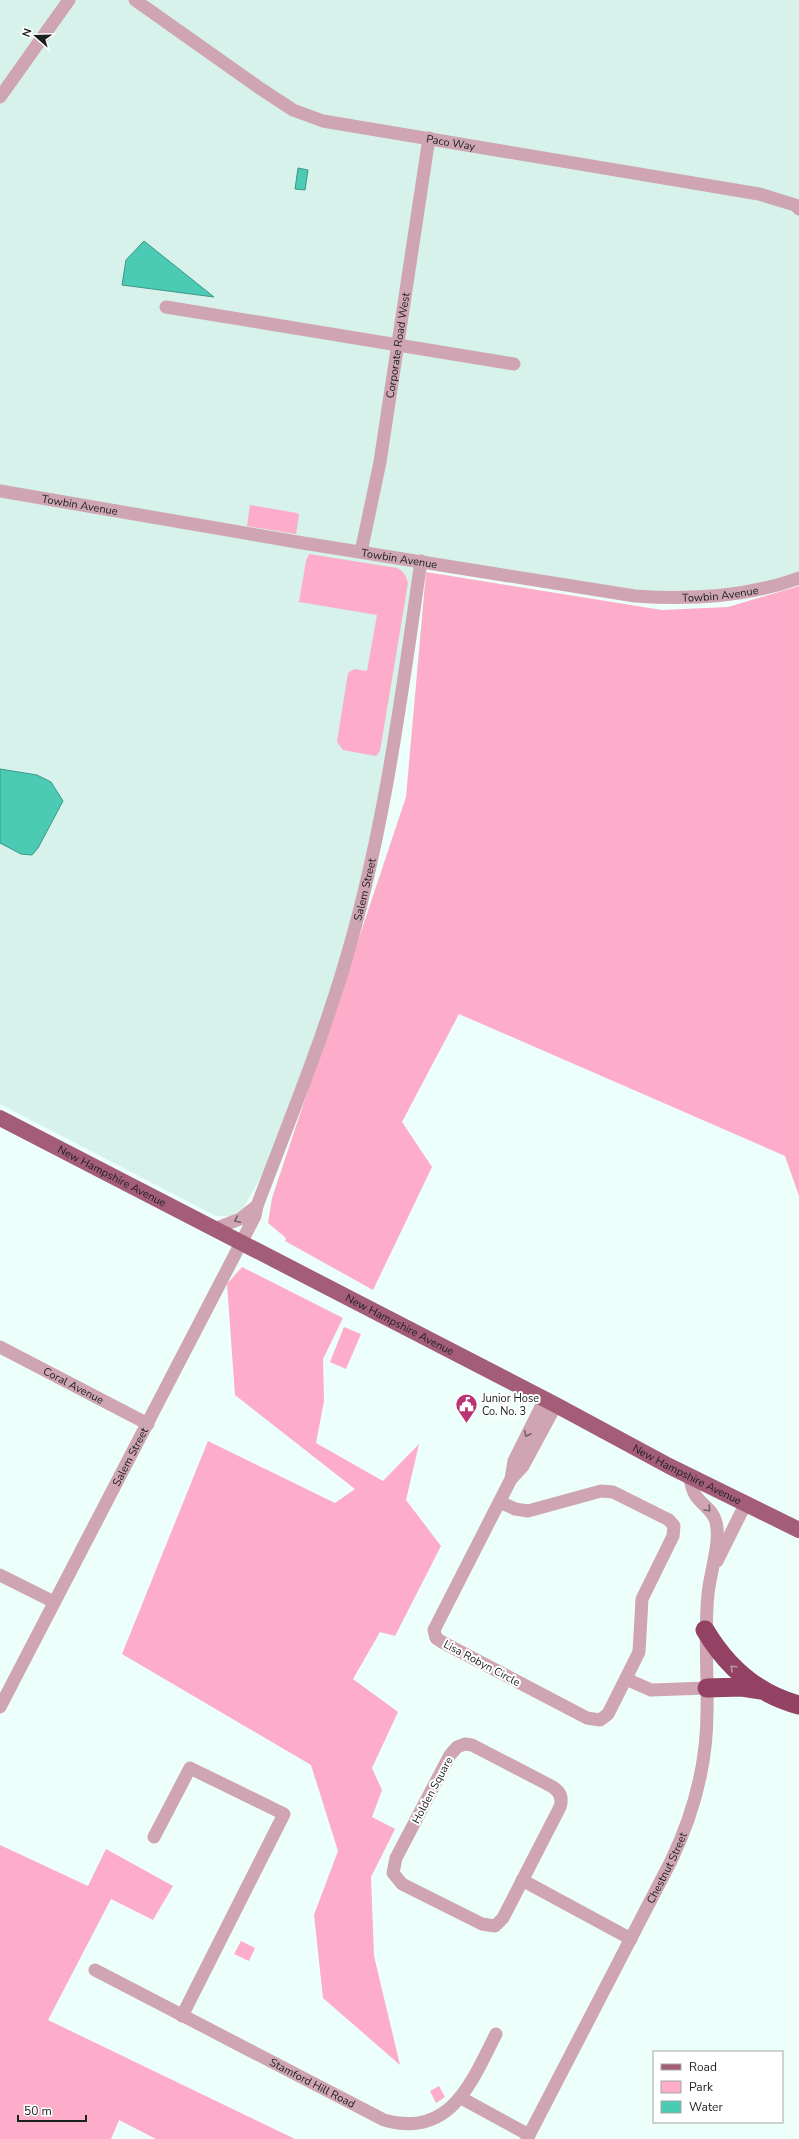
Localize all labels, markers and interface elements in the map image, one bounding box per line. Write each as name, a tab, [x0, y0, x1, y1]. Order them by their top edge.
north arrow	[16, 16, 56, 56]
text: N	[19, 26, 36, 39]
street label: Paco Way	[425, 131, 477, 154]
street label: Corporate Road West	[383, 291, 414, 399]
street label: Towbin Avenue	[41, 491, 119, 519]
street label: Towbin Avenue	[360, 545, 438, 572]
street label: Towbin Avenue	[682, 583, 760, 606]
street label: Salem Street	[350, 857, 380, 923]
street label: New Hampshire Avenue	[55, 1142, 169, 1211]
one-way arrow	[233, 1215, 240, 1223]
street label: New Hampshire Avenue	[343, 1291, 457, 1359]
street label: Coral Avenue	[40, 1364, 106, 1408]
public building icon: Junior Hose Co. No. 3	[454, 1391, 480, 1424]
place label: Junior Hose Co. No. 3	[481, 1391, 539, 1419]
street label: Salem Street	[109, 1425, 152, 1489]
one-way arrow	[525, 1430, 532, 1437]
street label: New Hampshire Avenue	[630, 1441, 744, 1509]
one-way arrow	[704, 1504, 711, 1512]
street label: Lisa Robyn Circle	[441, 1637, 523, 1690]
one-way arrow	[730, 1665, 738, 1673]
street label: Holden Square	[408, 1754, 456, 1826]
street label: Chestnut Street	[643, 1830, 691, 1906]
legend	[653, 2051, 783, 2123]
street label: Stamford Hill Road	[267, 2055, 358, 2112]
text: Road	[689, 2059, 717, 2075]
text: Park	[689, 2079, 714, 2095]
scale bar	[18, 2097, 86, 2123]
text: Water	[689, 2099, 723, 2115]
text: 50 m	[24, 2103, 52, 2119]

